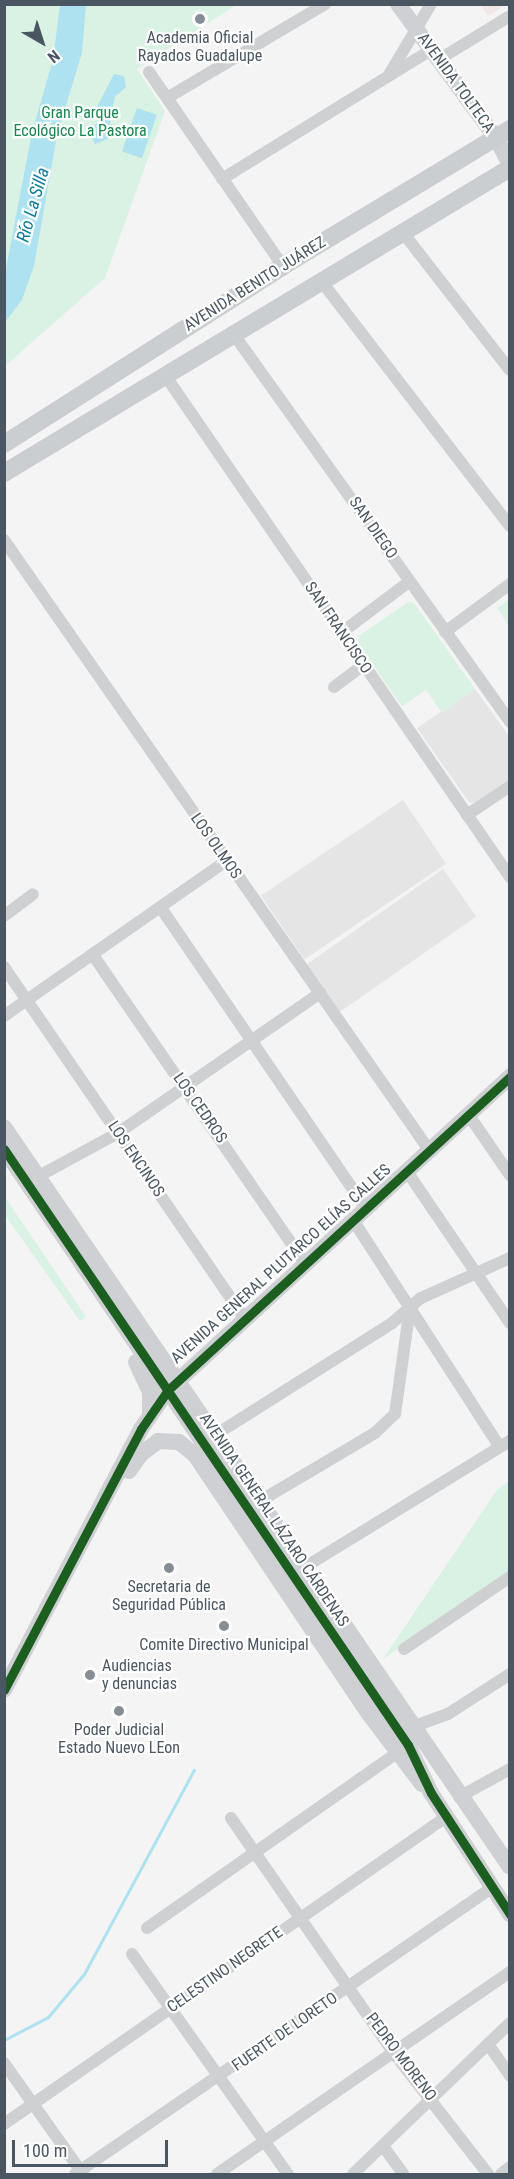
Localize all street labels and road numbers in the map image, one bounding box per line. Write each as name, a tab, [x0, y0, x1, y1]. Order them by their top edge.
street label: AVENIDA TOLTECA	[413, 29, 499, 137]
street label: AVENIDA BENITO JUÁREZ	[181, 233, 329, 335]
street label: SAN DIEGO	[345, 493, 401, 563]
street label: SAN FRANCISCO	[300, 578, 376, 678]
street label: LOS OLMOS	[186, 809, 246, 883]
street label: LOS CEDROS	[169, 1069, 231, 1147]
street label: LOS ENCINOS	[104, 1117, 168, 1201]
street label: AVENIDA GENERAL PLUTARCO ELÍAS CALLES	[167, 1160, 395, 1368]
street label: AVENIDA GENERAL LÁZARO CÁRDENAS	[195, 1410, 353, 1630]
street label: CELESTINO NEGRETE	[164, 1923, 286, 2017]
street label: FUERTE DE LORETO	[229, 1989, 341, 2075]
street label: PEDRO MORENO	[362, 2009, 440, 2105]

